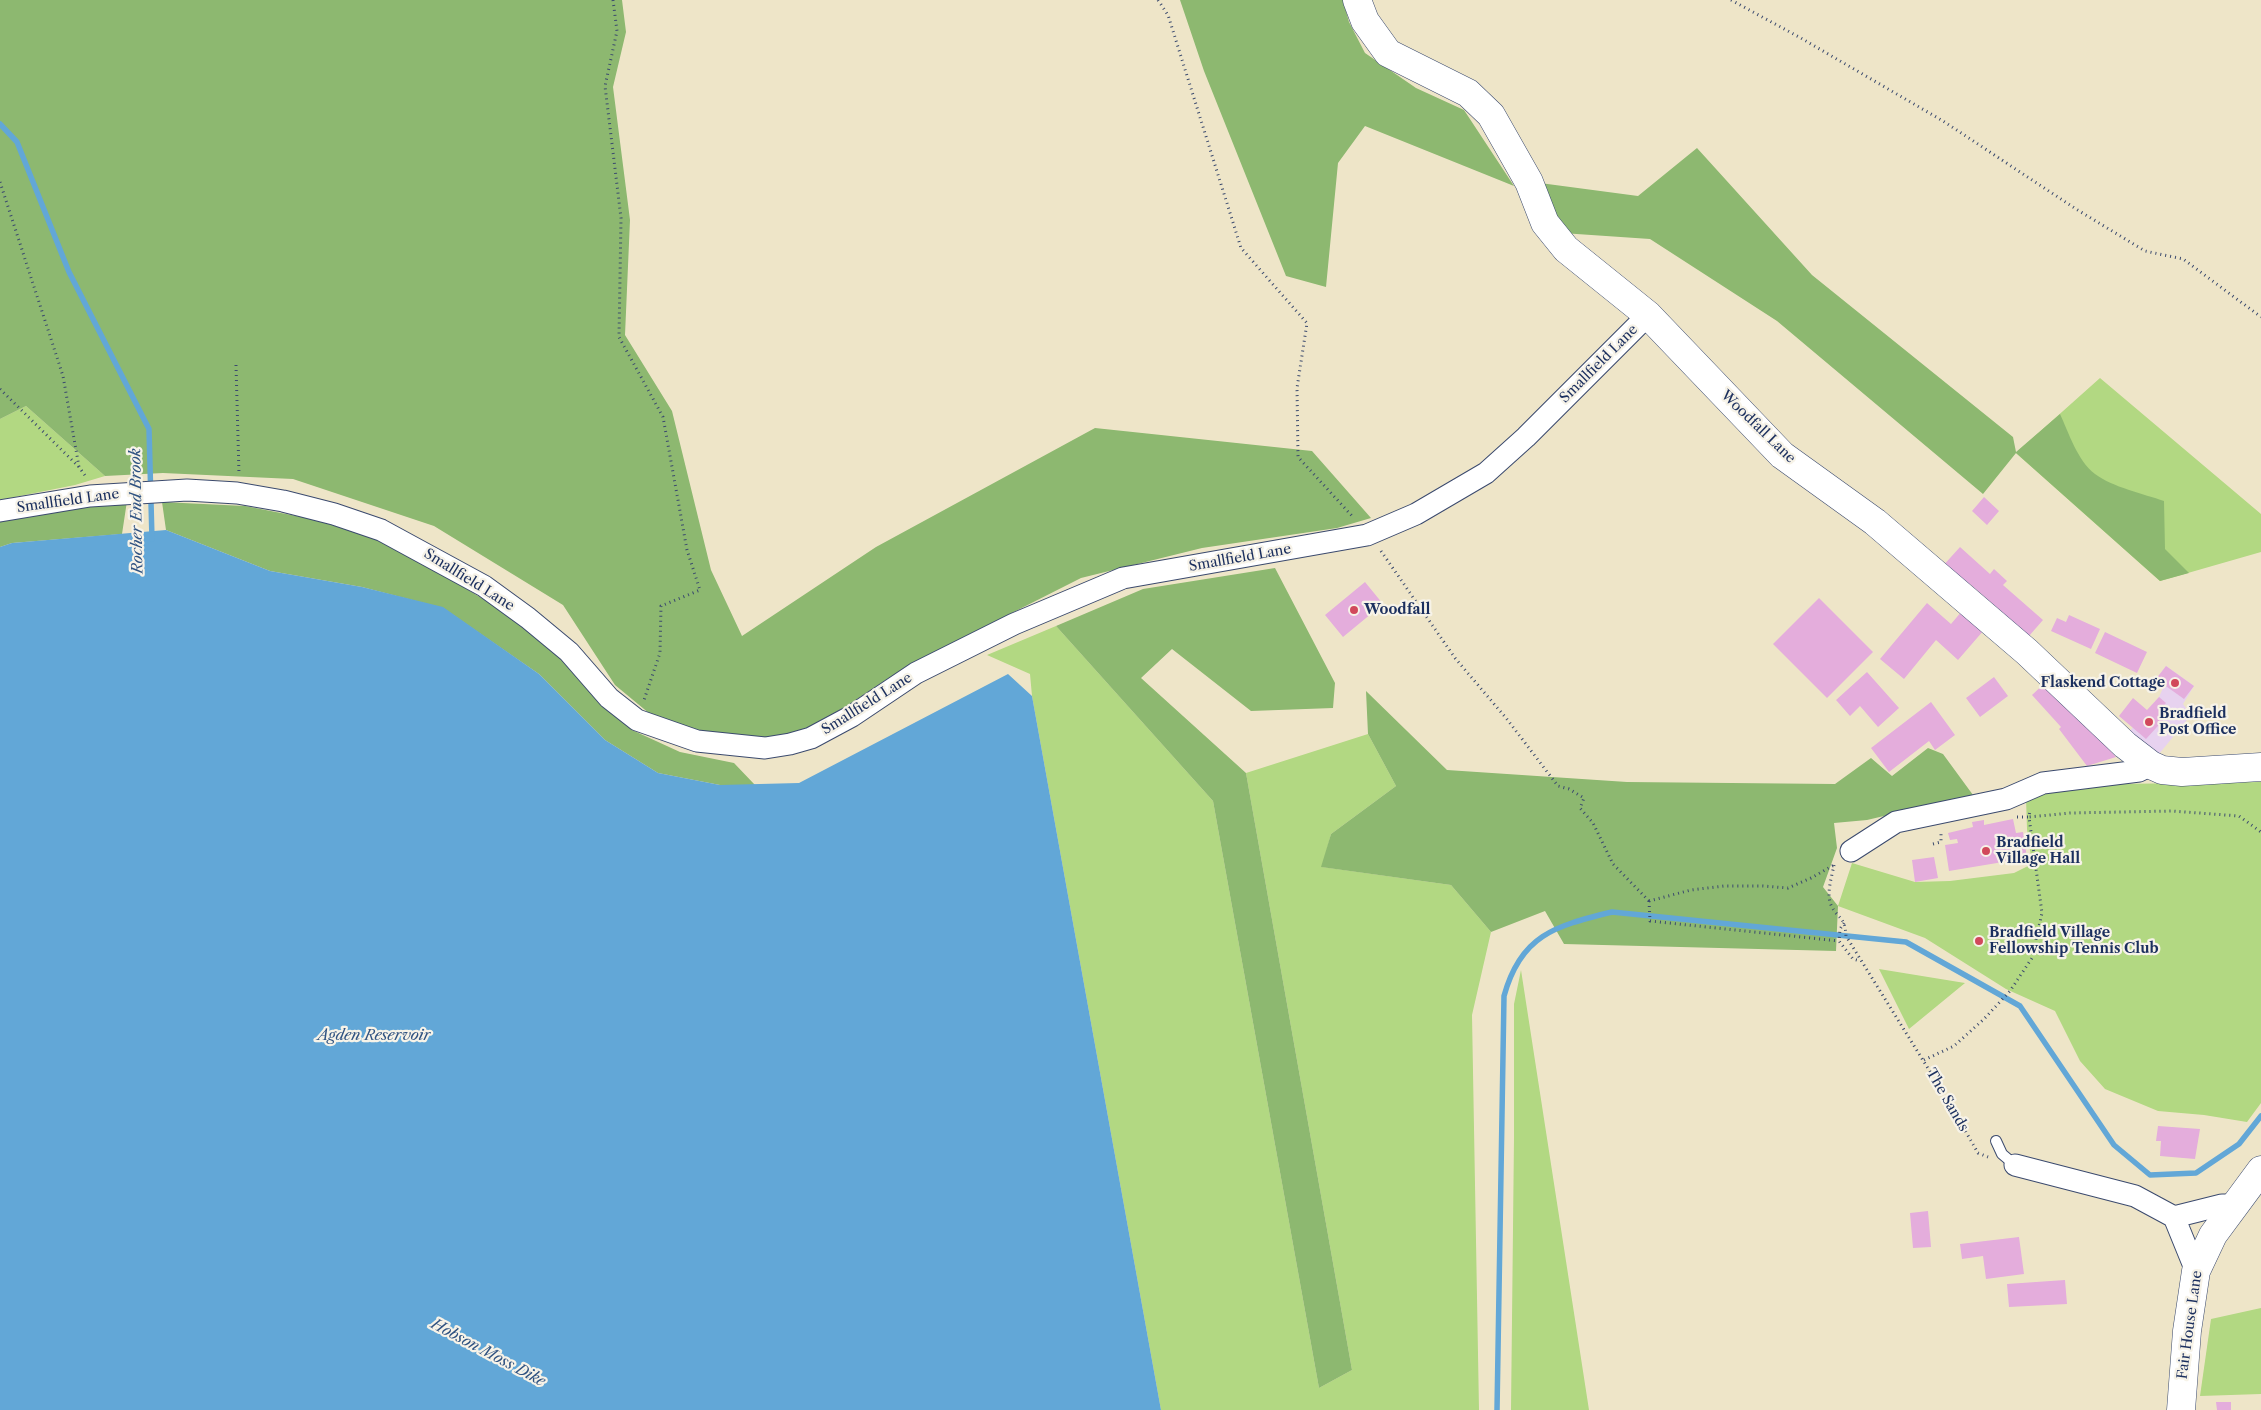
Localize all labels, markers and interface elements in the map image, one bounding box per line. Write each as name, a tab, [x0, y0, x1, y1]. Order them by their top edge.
street label: Smallfield Lane	[1557, 322, 1641, 406]
street label: Woodfall Lane	[1717, 387, 1799, 467]
water label: Rocher End Brook	[127, 448, 147, 574]
street label: Smallfield Lane	[16, 485, 120, 517]
street label: Smallfield Lane	[1188, 541, 1292, 575]
street label: Smallfield Lane	[421, 545, 517, 615]
place label: Woodfall	[1364, 602, 1430, 618]
marker: Woodfall	[1348, 604, 1360, 616]
street label: Smallfield Lane	[819, 669, 915, 739]
place label: Flaskend Cottage	[2040, 675, 2165, 691]
marker: Flaskend Cottage	[2169, 677, 2181, 689]
place label: Bradfield Post Office	[2159, 706, 2236, 739]
marker: Bradfield Post Office	[2143, 716, 2155, 728]
place label: Bradfield Village Hall	[1996, 835, 2080, 868]
marker: Bradfield Village Hall	[1980, 845, 1992, 857]
place label: Bradfield Village Fellowship Tennis Club	[1989, 925, 2159, 958]
marker: Bradfield Village Fellowship Tennis Club	[1973, 935, 1985, 947]
water label: Agden Reservoir	[317, 1027, 431, 1045]
street label: The Sands	[1922, 1066, 1972, 1134]
street label: Fair House Lane	[2174, 1270, 2206, 1380]
water label: Hobson Moss Dike	[428, 1315, 548, 1391]

